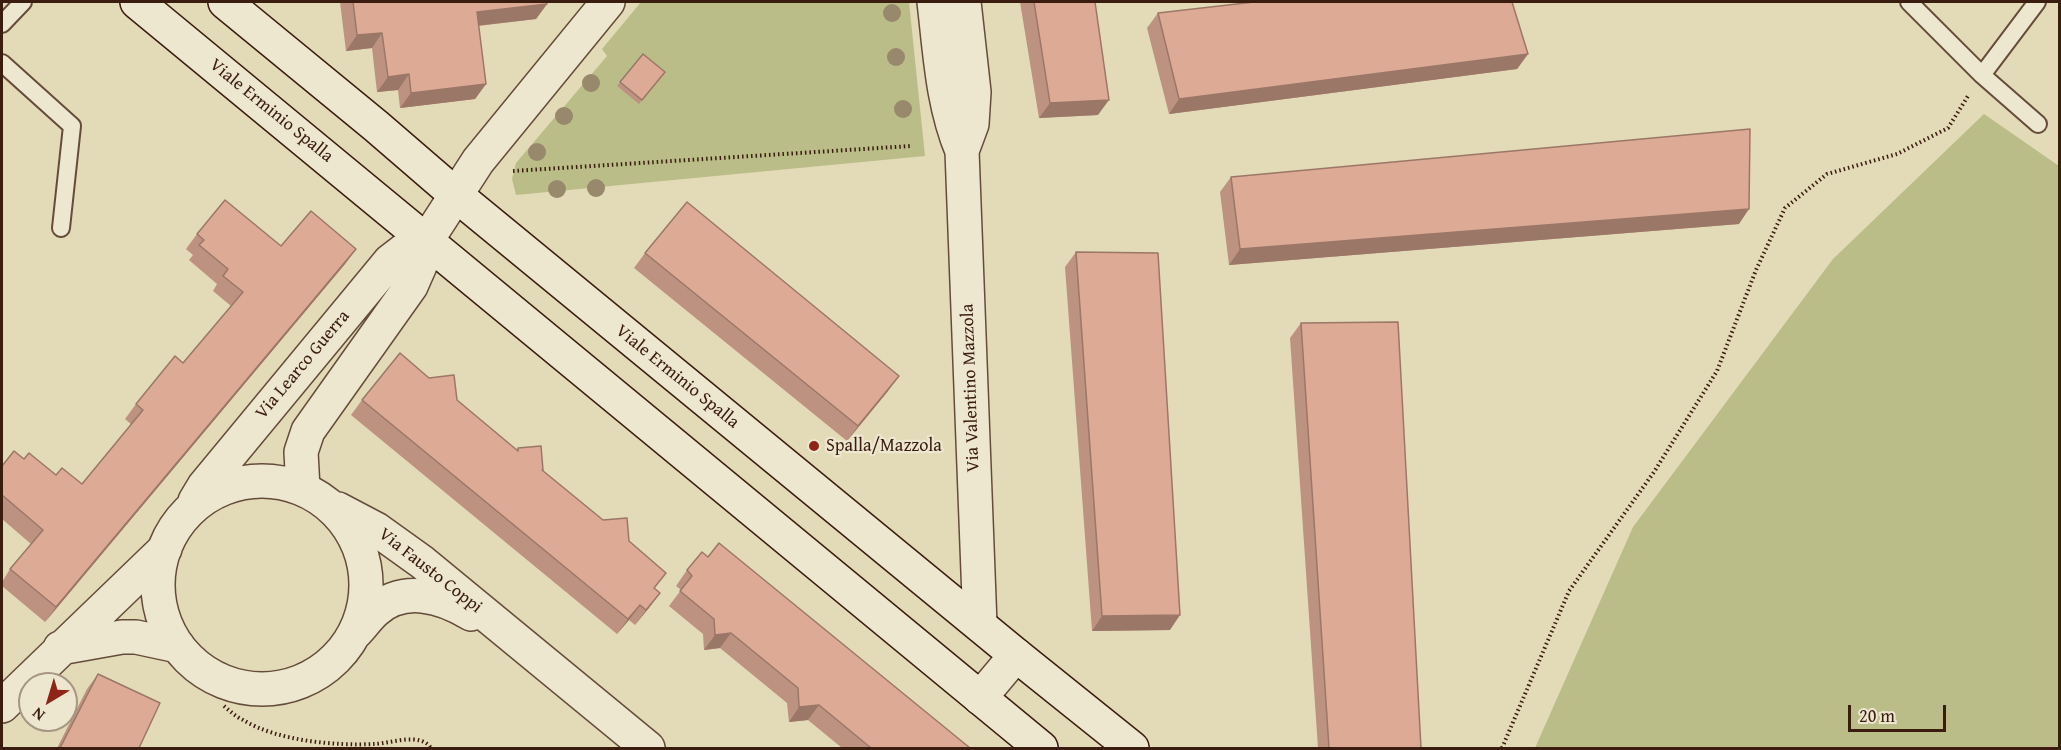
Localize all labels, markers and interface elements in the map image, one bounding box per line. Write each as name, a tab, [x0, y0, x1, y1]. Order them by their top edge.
street label: Viale Erminio Spalla	[205, 54, 337, 168]
street label: Via Valentino Mazzola	[957, 303, 985, 473]
street label: Via Learco Guerra	[251, 306, 355, 424]
street label: Viale Erminio Spalla	[611, 320, 743, 434]
place label: Spalla/Mazzola	[826, 435, 942, 457]
marker: Spalla/Mazzola	[807, 439, 821, 453]
street label: Via Fausto Coppi	[374, 524, 486, 618]
north arrow	[18, 672, 78, 732]
scale bar	[1851, 693, 1948, 731]
text: N	[27, 702, 50, 727]
text: 20 m	[1859, 702, 1895, 729]

